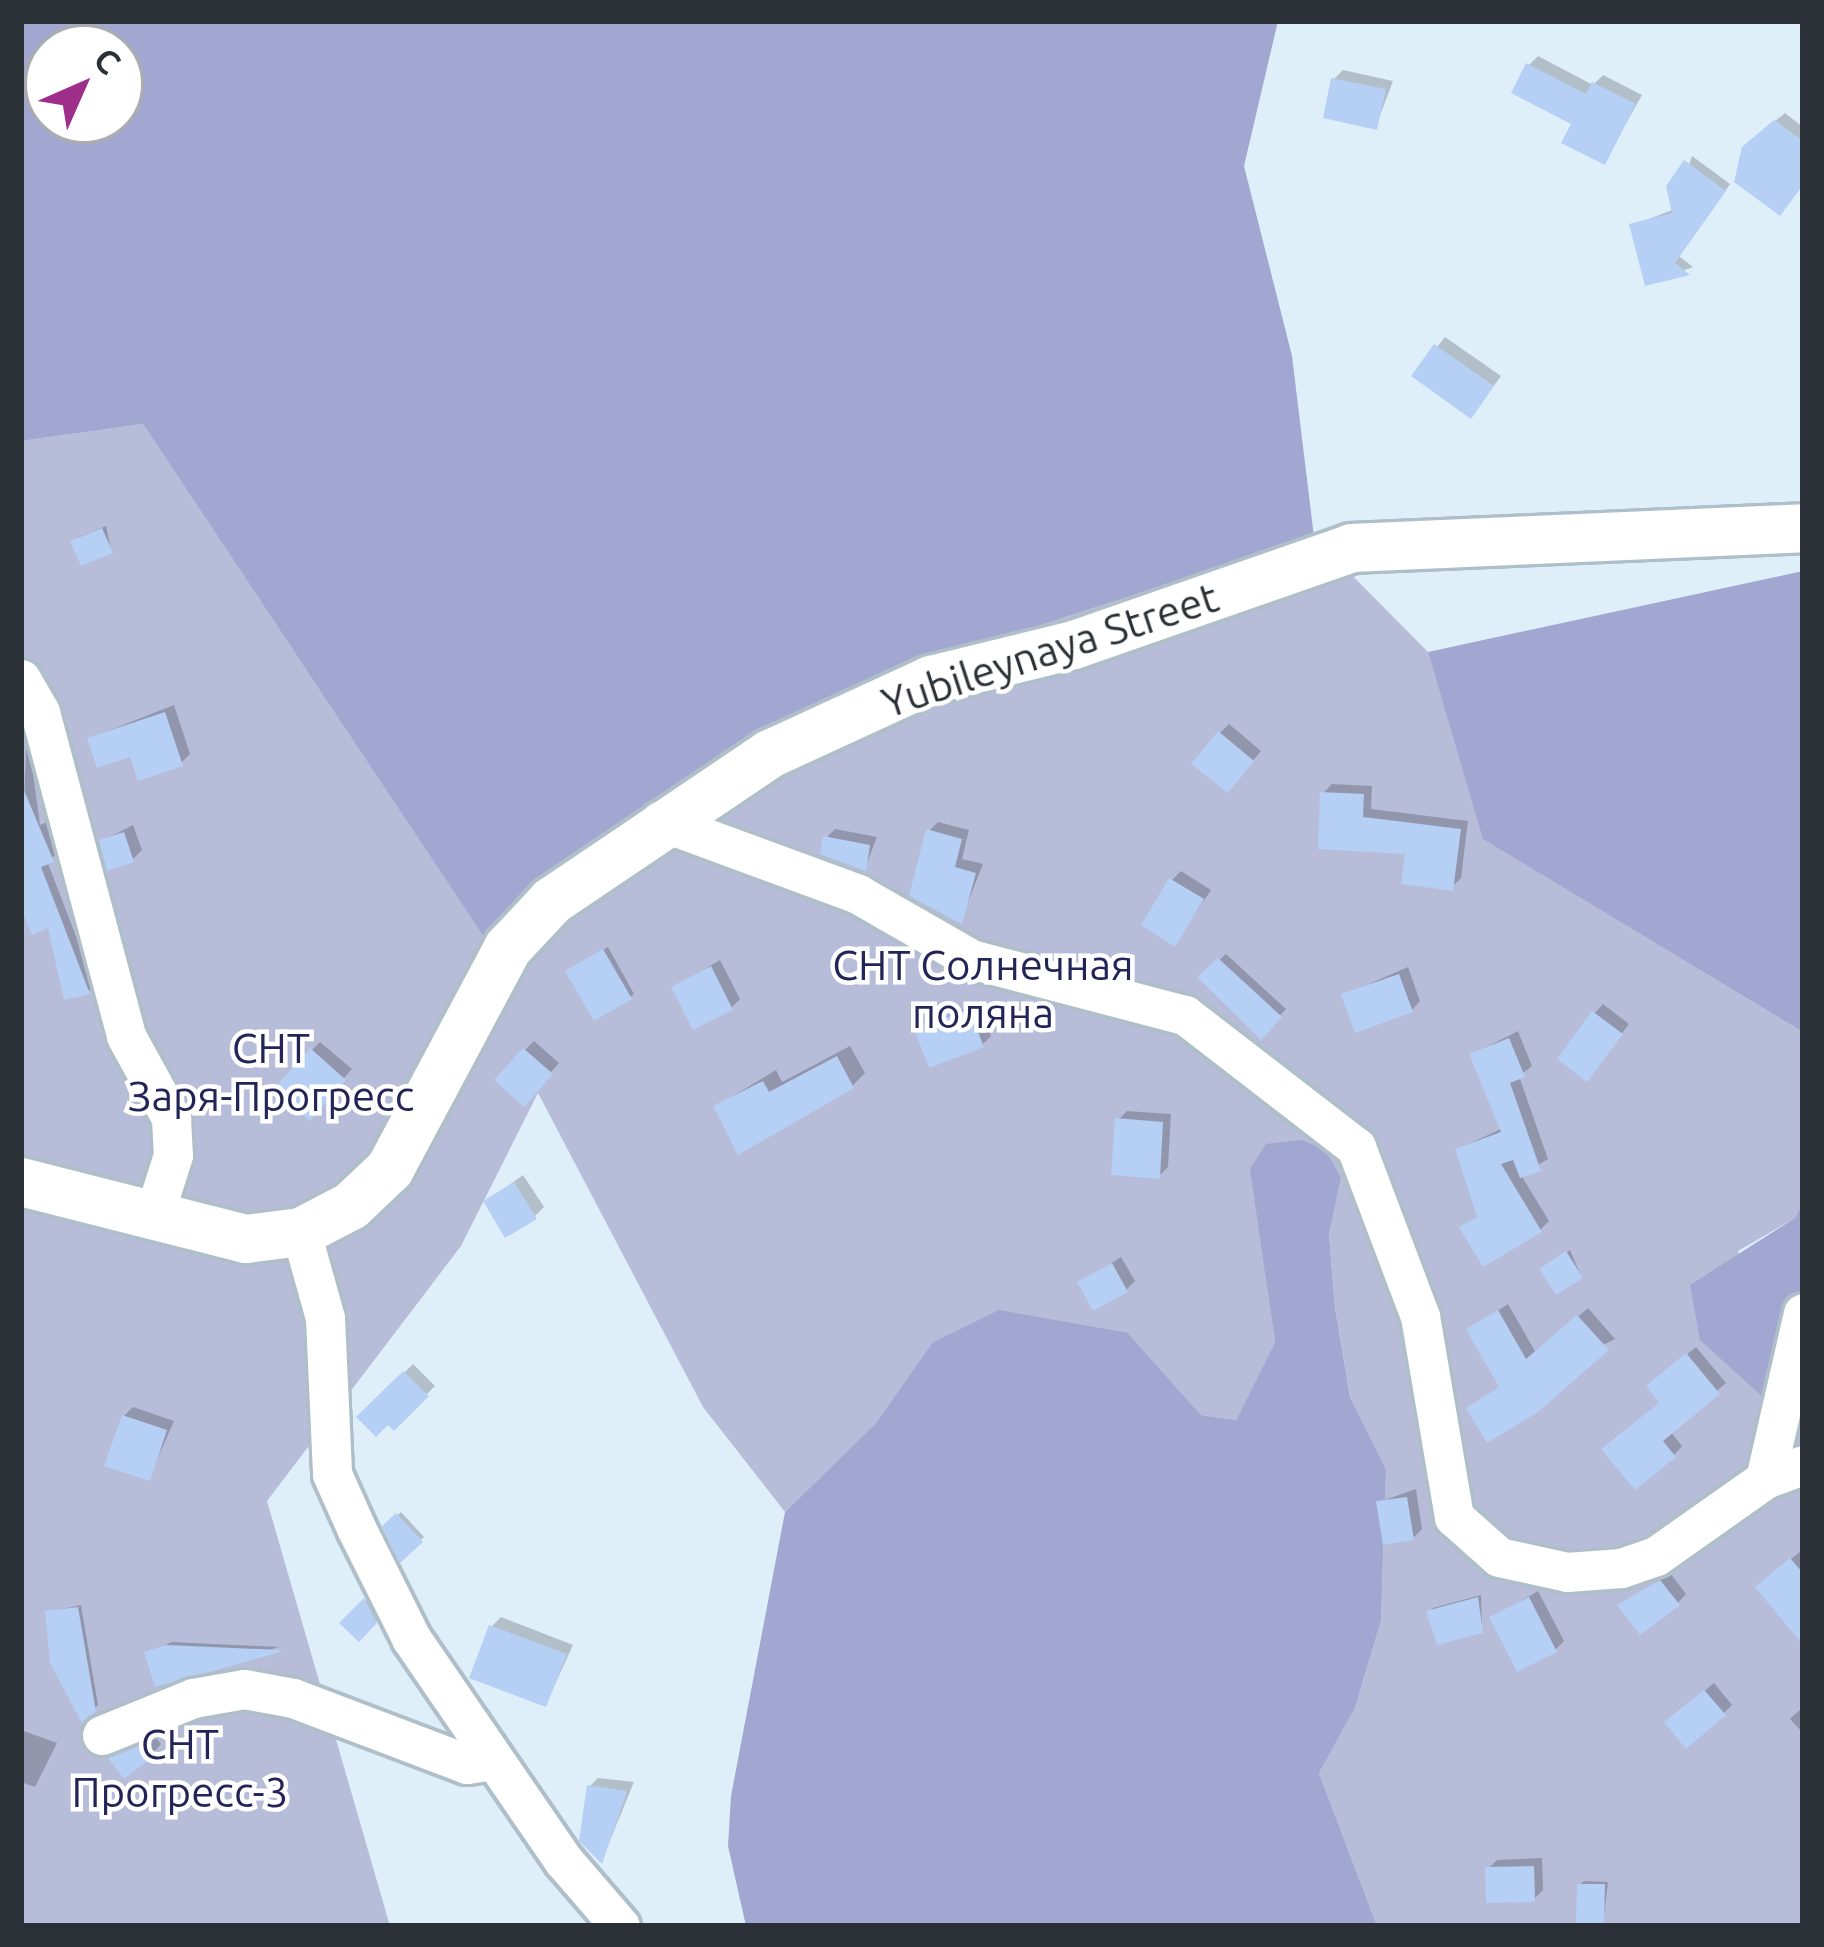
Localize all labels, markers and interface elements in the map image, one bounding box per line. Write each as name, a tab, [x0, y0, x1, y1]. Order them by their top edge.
north arrow	[24, 24, 144, 144]
text: С	[87, 40, 128, 81]
street label: Yubileynaya Street	[875, 572, 1225, 728]
park label: СНТ Солнечная поляна	[832, 940, 1134, 1038]
park label: СНТ Заря-Прогресс	[128, 1023, 414, 1122]
park label: СНТ Прогресс-3	[72, 1719, 288, 1818]

